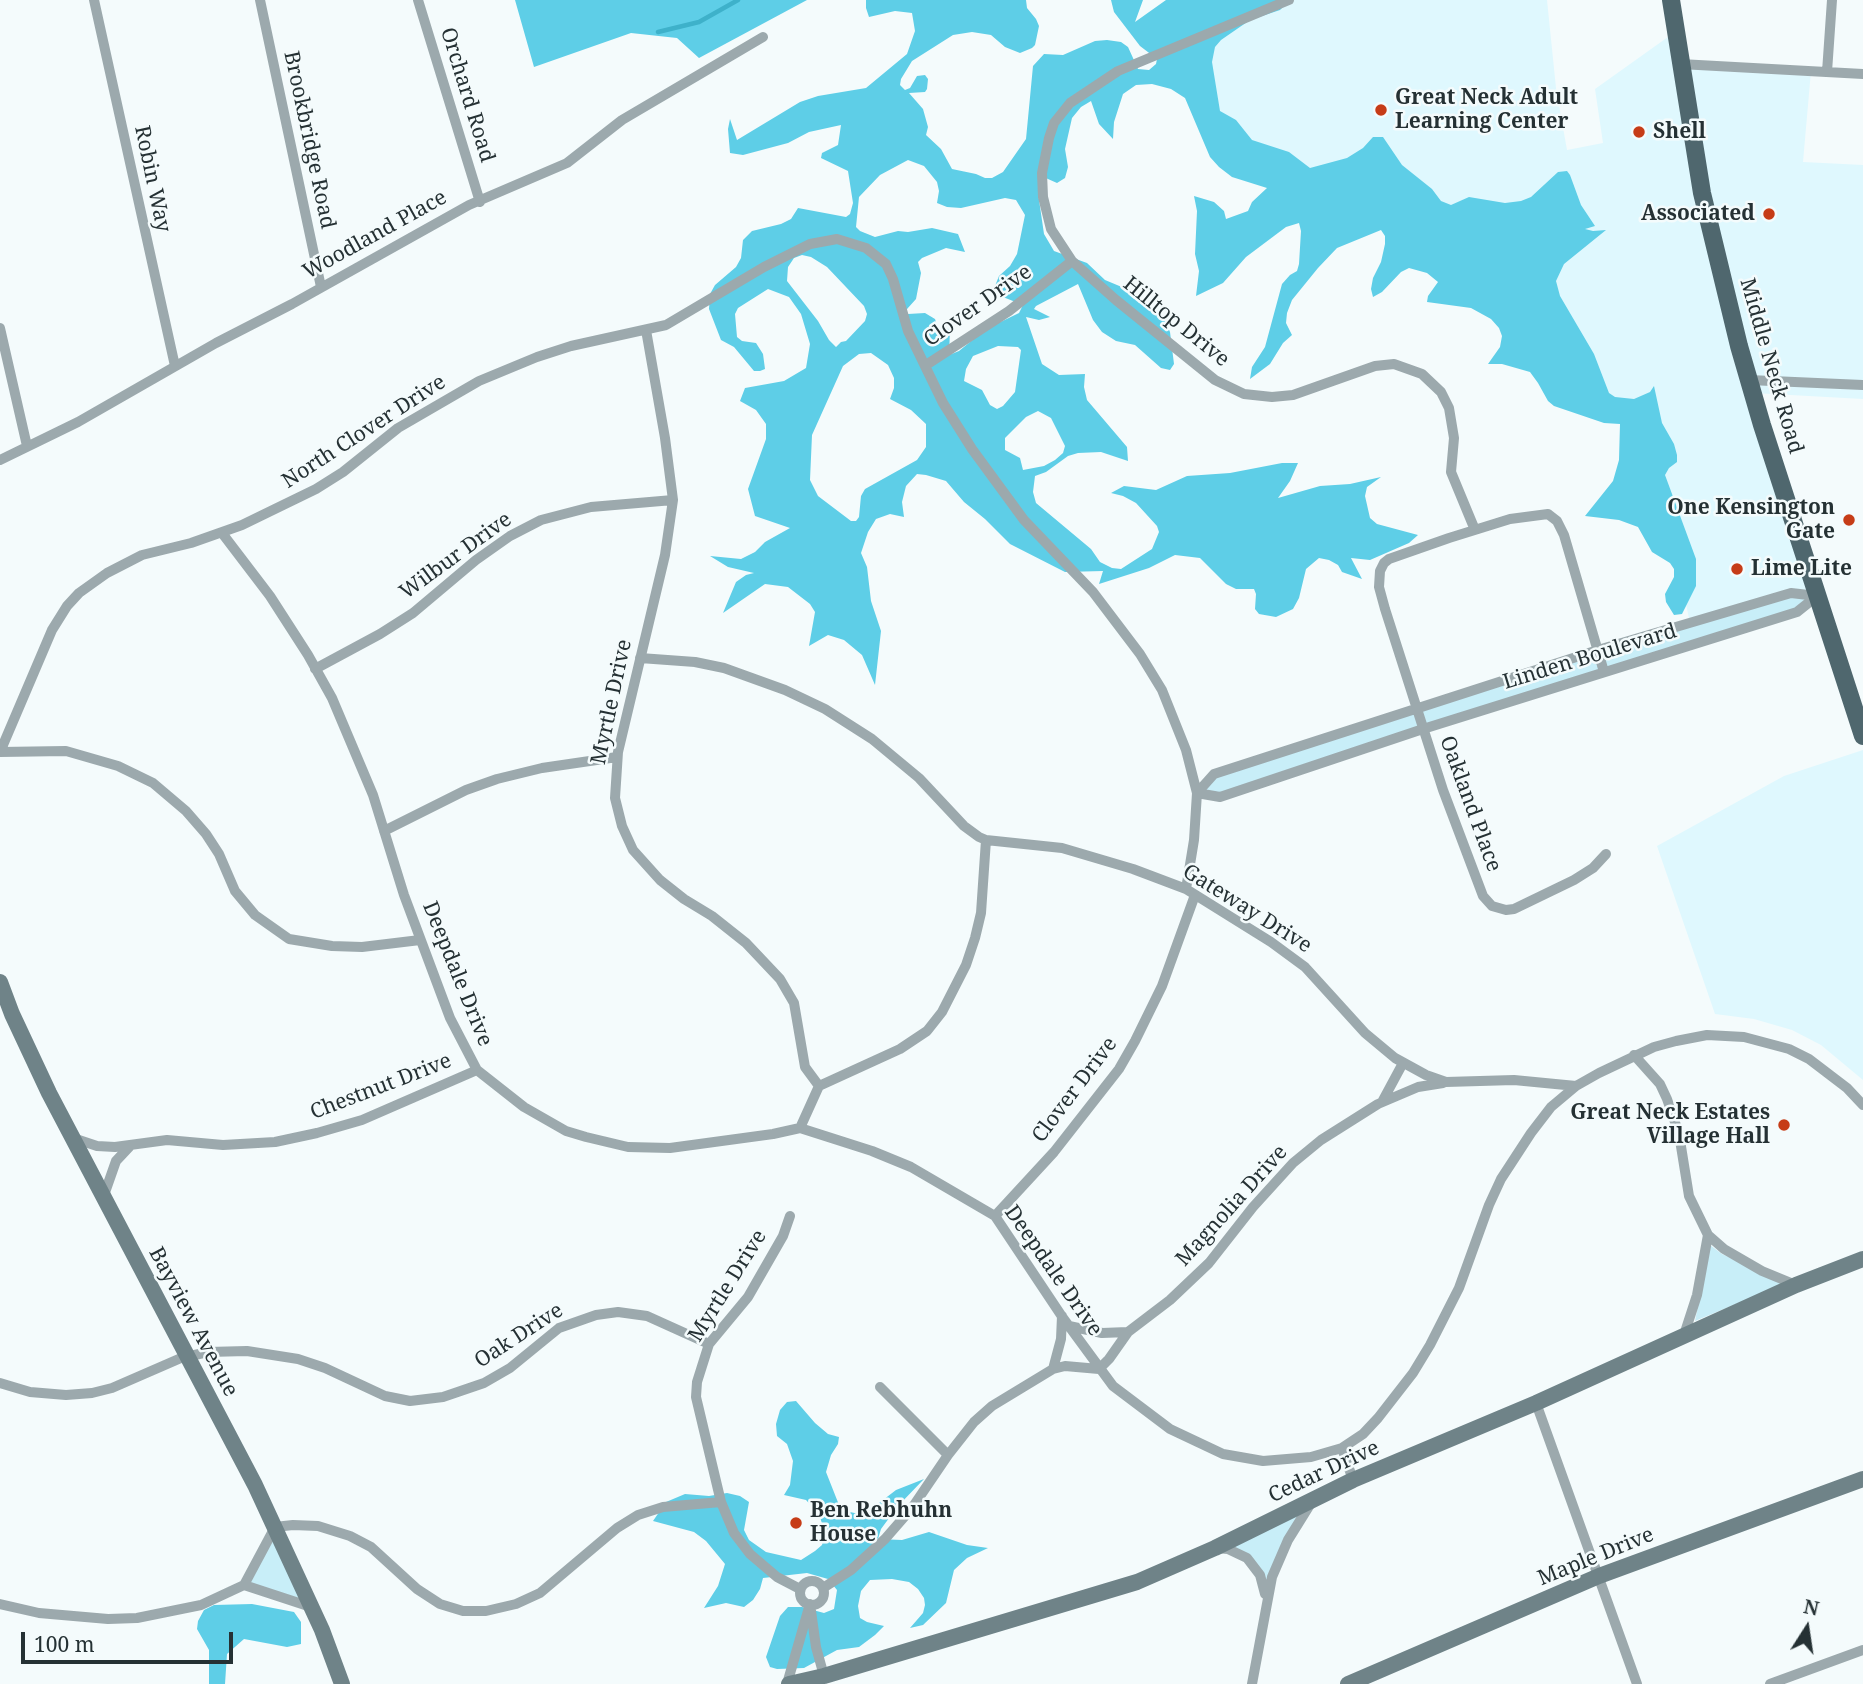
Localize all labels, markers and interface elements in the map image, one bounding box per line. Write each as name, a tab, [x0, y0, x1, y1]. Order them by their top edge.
street label: Orchard Road	[435, 24, 499, 166]
street label: Brookbridge Road	[278, 49, 340, 231]
place label: Great Neck Adult Learning Center	[1395, 85, 1578, 135]
marker: Great Neck Adult Learning Center	[1373, 102, 1389, 118]
place label: Shell	[1653, 119, 1706, 145]
street label: Robin Way	[128, 123, 176, 235]
marker: Shell	[1631, 124, 1647, 140]
street label: Woodland Place	[299, 185, 451, 285]
place label: Associated	[1641, 201, 1755, 227]
marker: Associated	[1761, 206, 1777, 222]
street label: Clover Drive	[919, 260, 1037, 352]
street label: Hilltop Drive	[1118, 271, 1234, 373]
street label: Middle Neck Road	[1734, 275, 1808, 457]
street label: North Clover Drive	[278, 370, 450, 494]
place label: One Kensington Gate	[1667, 495, 1835, 545]
street label: Wilbur Drive	[395, 507, 517, 605]
marker: One Kensington Gate	[1841, 512, 1857, 528]
place label: Lime Lite	[1751, 556, 1852, 582]
marker: Lime Lite	[1729, 561, 1745, 577]
street label: Linden Boulevard	[1500, 619, 1680, 695]
street label: Myrtle Drive	[586, 637, 638, 767]
street label: Oakland Place	[1434, 733, 1506, 875]
street label: Gateway Drive	[1178, 859, 1316, 959]
street label: Deepdale Drive	[417, 898, 497, 1050]
street label: Clover Drive	[1027, 1032, 1123, 1148]
street label: Chestnut Drive	[307, 1048, 455, 1126]
place label: Great Neck Estates Village Hall	[1570, 1100, 1770, 1150]
marker: Great Neck Estates Village Hall	[1776, 1117, 1792, 1133]
street label: Magnolia Drive	[1171, 1140, 1293, 1272]
street label: Deepdale Drive	[999, 1201, 1107, 1341]
street label: Myrtle Drive	[684, 1225, 772, 1347]
street label: Bayview Avenue	[143, 1243, 243, 1401]
street label: Oak Drive	[470, 1298, 568, 1374]
street label: Cedar Drive	[1265, 1435, 1383, 1509]
place label: Ben Rebhuhn House	[810, 1498, 952, 1548]
marker: Ben Rebhuhn House	[788, 1515, 804, 1531]
street label: Maple Drive	[1534, 1522, 1658, 1592]
north arrow	[1772, 1593, 1842, 1663]
text: N	[1801, 1593, 1821, 1622]
scale bar	[24, 1618, 236, 1662]
text: 100 m	[34, 1630, 95, 1658]

